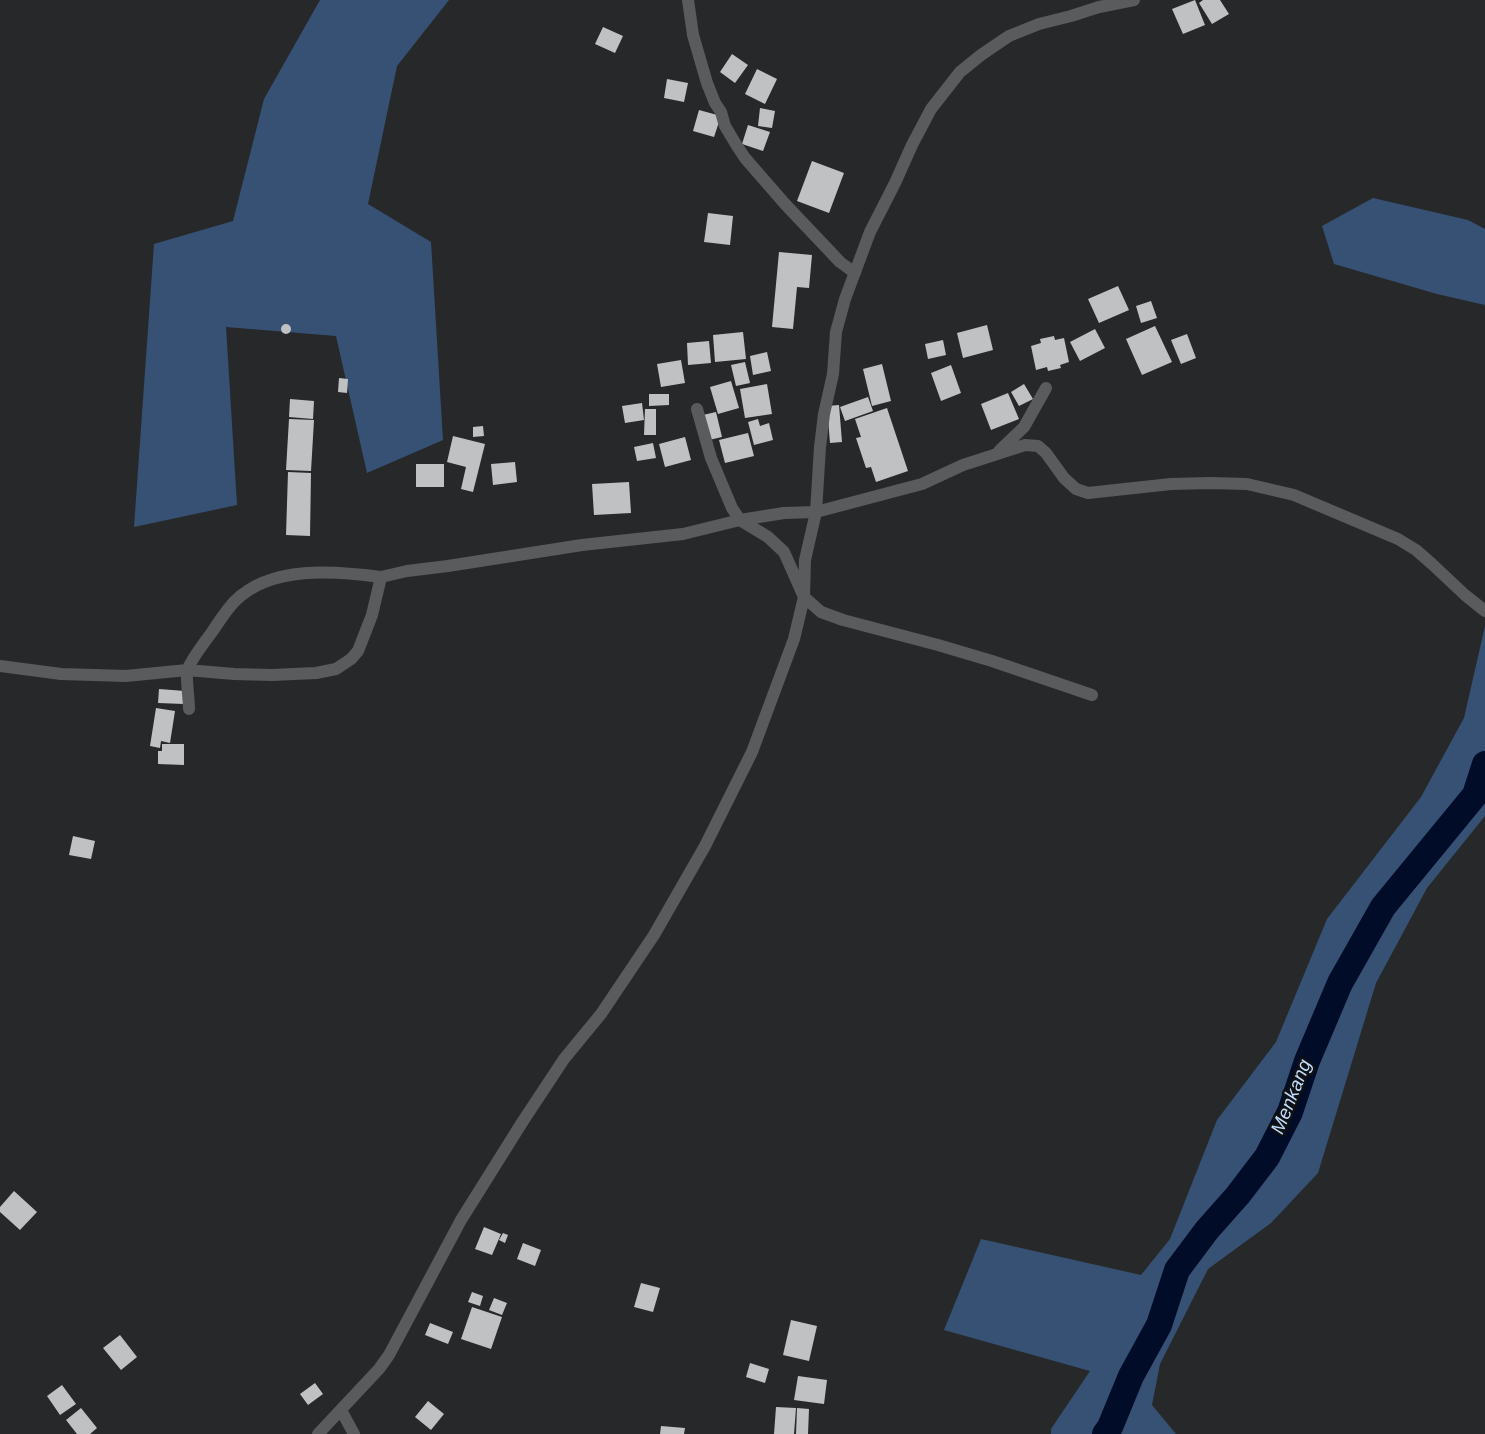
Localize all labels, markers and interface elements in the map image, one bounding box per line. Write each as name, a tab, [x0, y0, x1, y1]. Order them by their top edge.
water label: Menkang	[1267, 1056, 1317, 1138]

